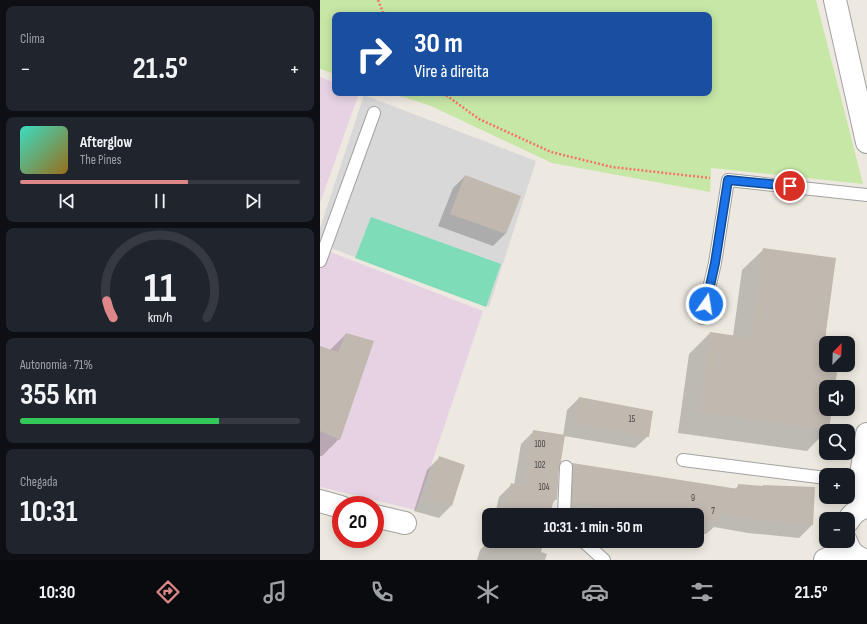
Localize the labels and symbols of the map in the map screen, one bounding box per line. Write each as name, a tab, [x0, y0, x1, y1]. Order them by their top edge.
pin	[773, 169, 807, 203]
position arrow	[685, 283, 727, 325]
north arrow	[819, 336, 855, 372]
house number: 15	[629, 414, 636, 425]
house number: 100	[534, 439, 546, 450]
house number: 102	[535, 460, 546, 471]
house number: 104	[539, 482, 550, 493]
house number: 9	[691, 493, 695, 504]
speed limit sign: 20	[332, 496, 384, 548]
house number: 7	[711, 506, 715, 517]

